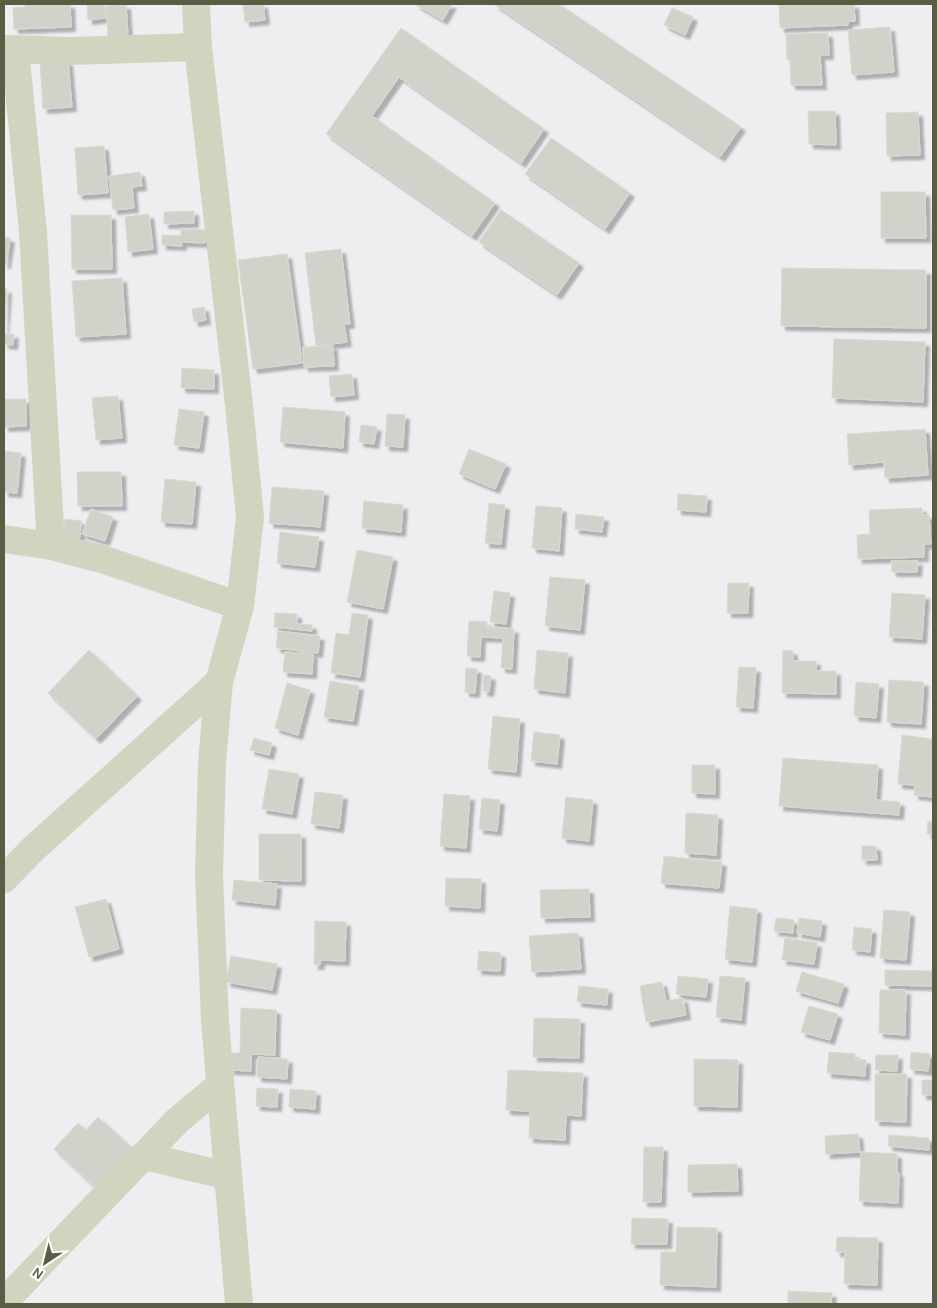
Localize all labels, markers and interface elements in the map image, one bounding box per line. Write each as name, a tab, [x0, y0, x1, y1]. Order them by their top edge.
north arrow	[20, 1238, 70, 1288]
text: N	[29, 1263, 47, 1283]

